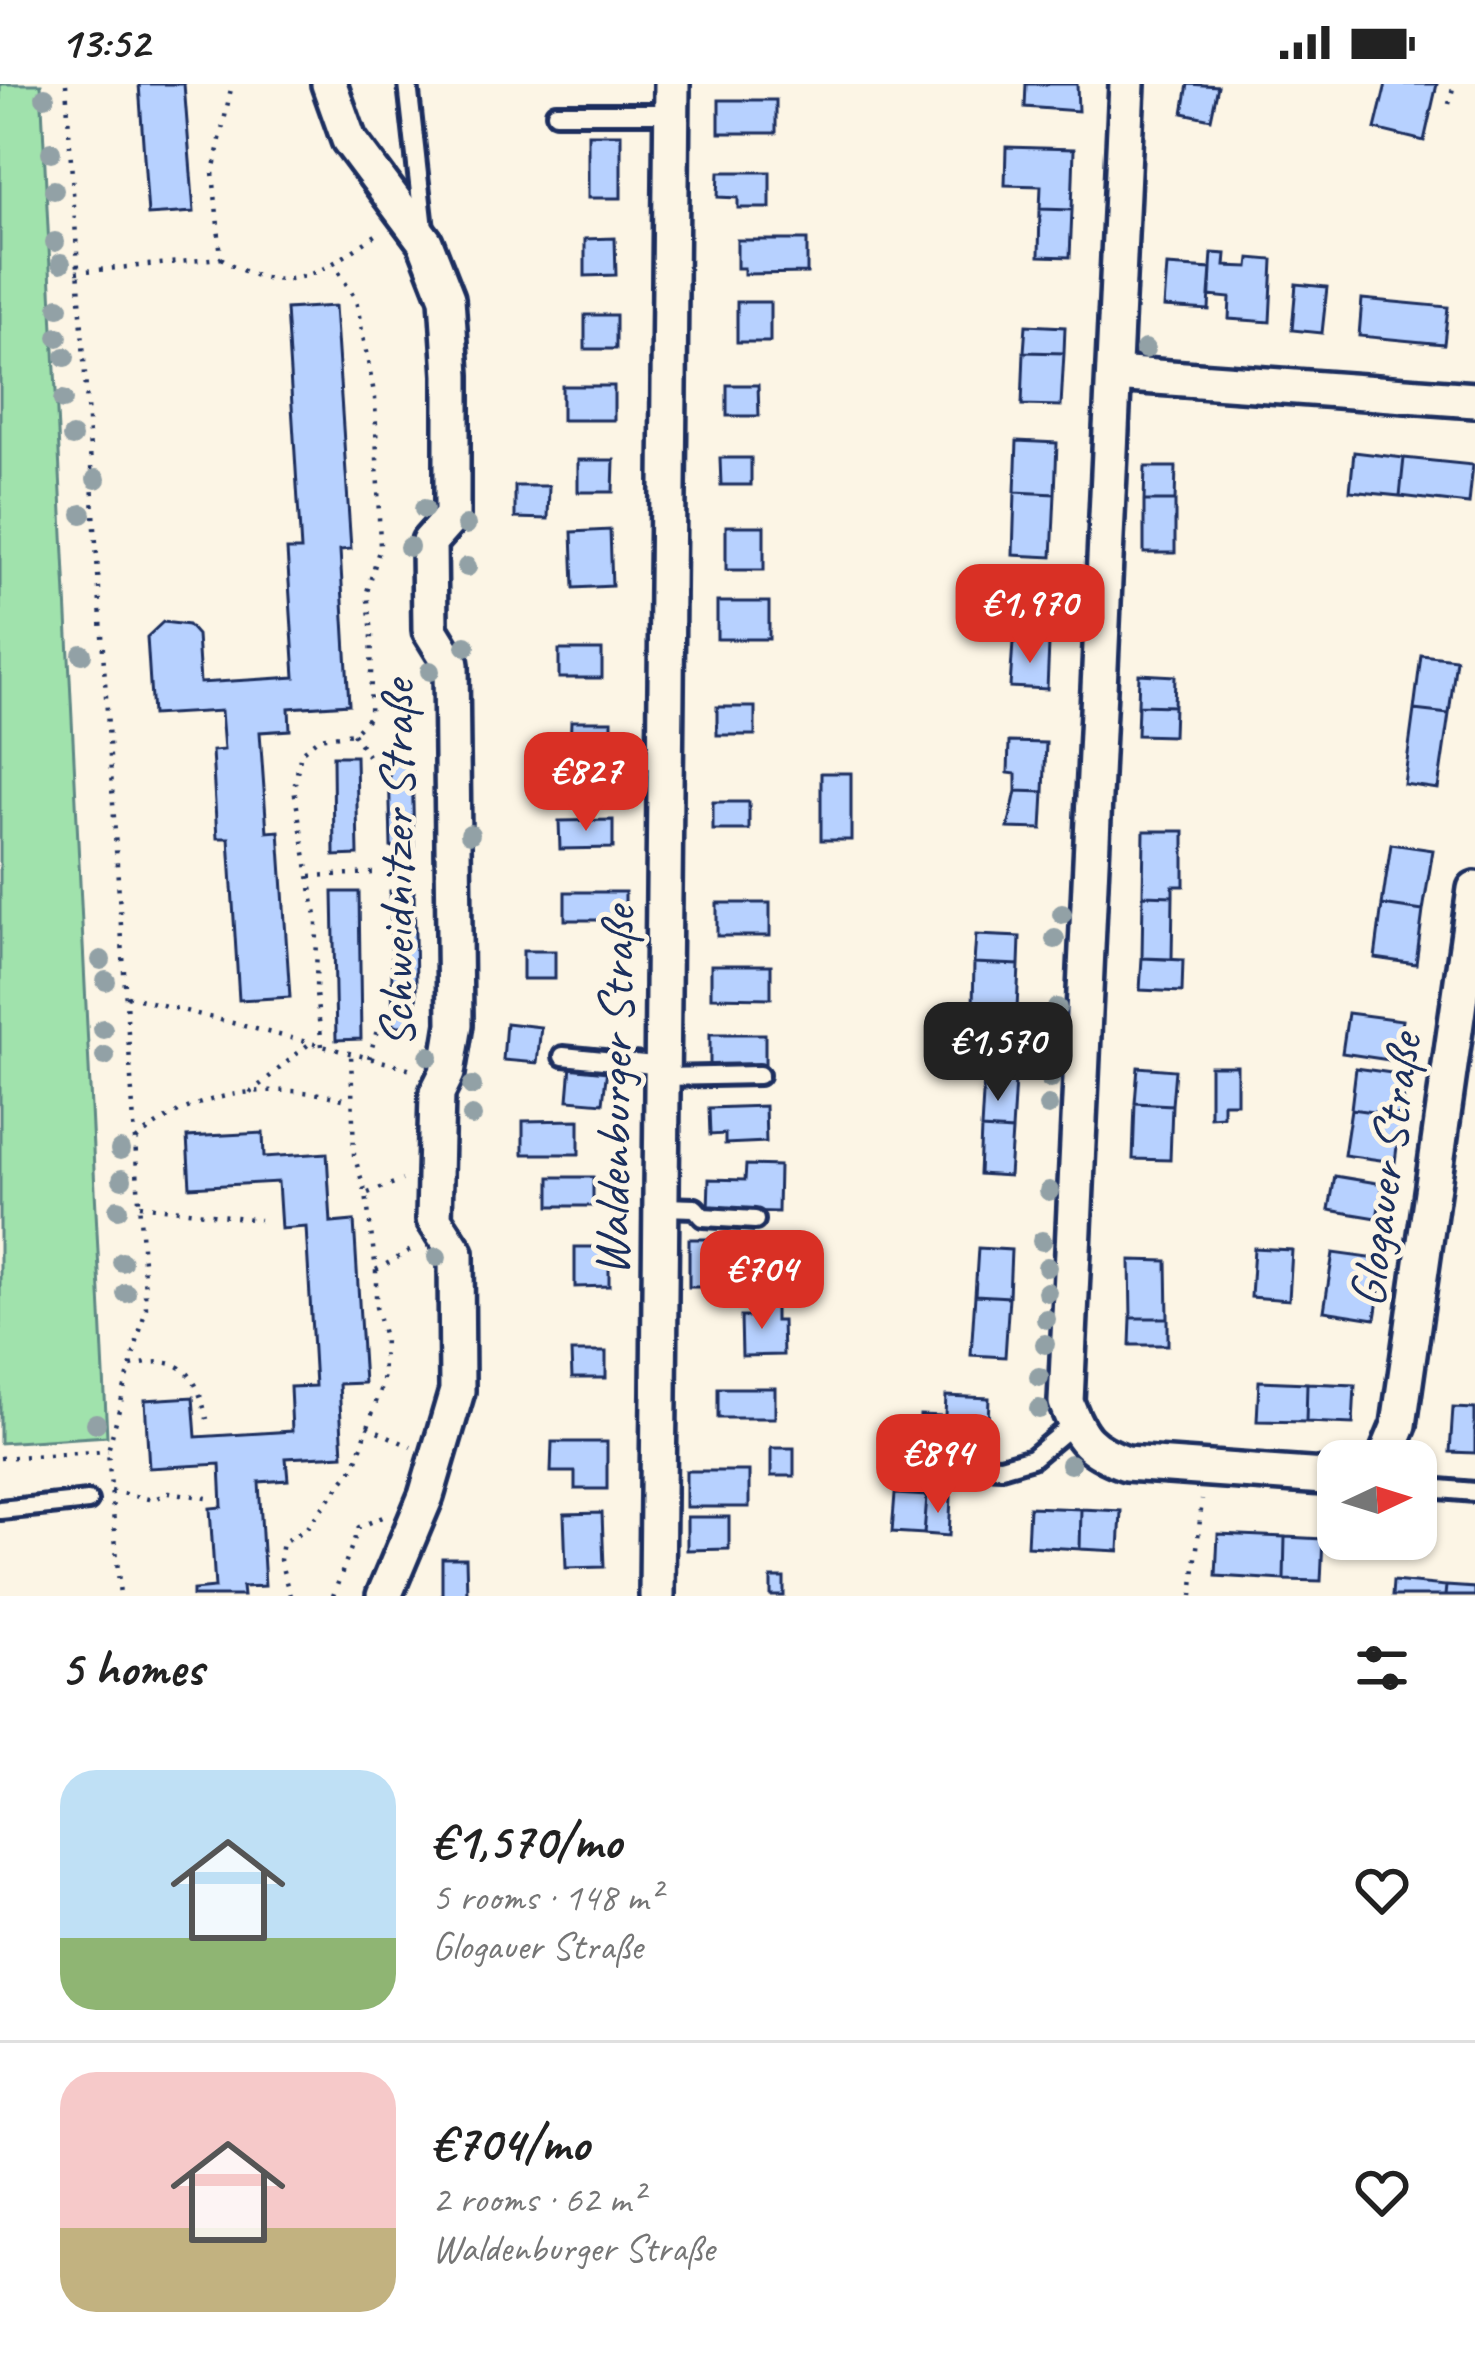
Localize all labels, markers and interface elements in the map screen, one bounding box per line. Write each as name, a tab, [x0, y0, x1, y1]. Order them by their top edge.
text: 13:52	[60, 14, 149, 71]
pin: €1,970	[932, 564, 1128, 666]
text: €1,970	[983, 578, 1077, 627]
street label: Schweidnitzer Straße	[364, 677, 428, 1048]
pin: €827	[515, 732, 657, 834]
text: €827	[551, 746, 621, 795]
street label: Waldenburger Straße	[579, 902, 649, 1276]
pin: €1,570	[900, 1002, 1096, 1104]
text: €1,570	[951, 1016, 1045, 1065]
street label: Glogauer Straße	[1334, 1026, 1436, 1311]
pin: €704	[691, 1230, 833, 1332]
text: €704	[727, 1244, 797, 1293]
pin: €894	[867, 1414, 1009, 1516]
text: €894	[903, 1428, 973, 1477]
north arrow	[1317, 1440, 1437, 1560]
map controls	[1317, 1440, 1437, 1560]
icon: filters	[1349, 1635, 1415, 1701]
text: 5 homes	[60, 1636, 203, 1700]
text: €1,570/mo	[432, 1809, 621, 1873]
icon: home	[156, 1818, 300, 1962]
icon: heart	[1349, 1857, 1415, 1923]
text: 5 rooms · 148 m²	[432, 1873, 660, 1922]
text: Glogauer Straße	[432, 1922, 642, 1971]
text: €704/mo	[432, 2111, 589, 2175]
icon: home	[156, 2120, 300, 2264]
icon: heart	[1349, 2159, 1415, 2225]
text: 2 rooms · 62 m²	[432, 2175, 643, 2224]
text: Waldenburger Straße	[432, 2224, 714, 2273]

